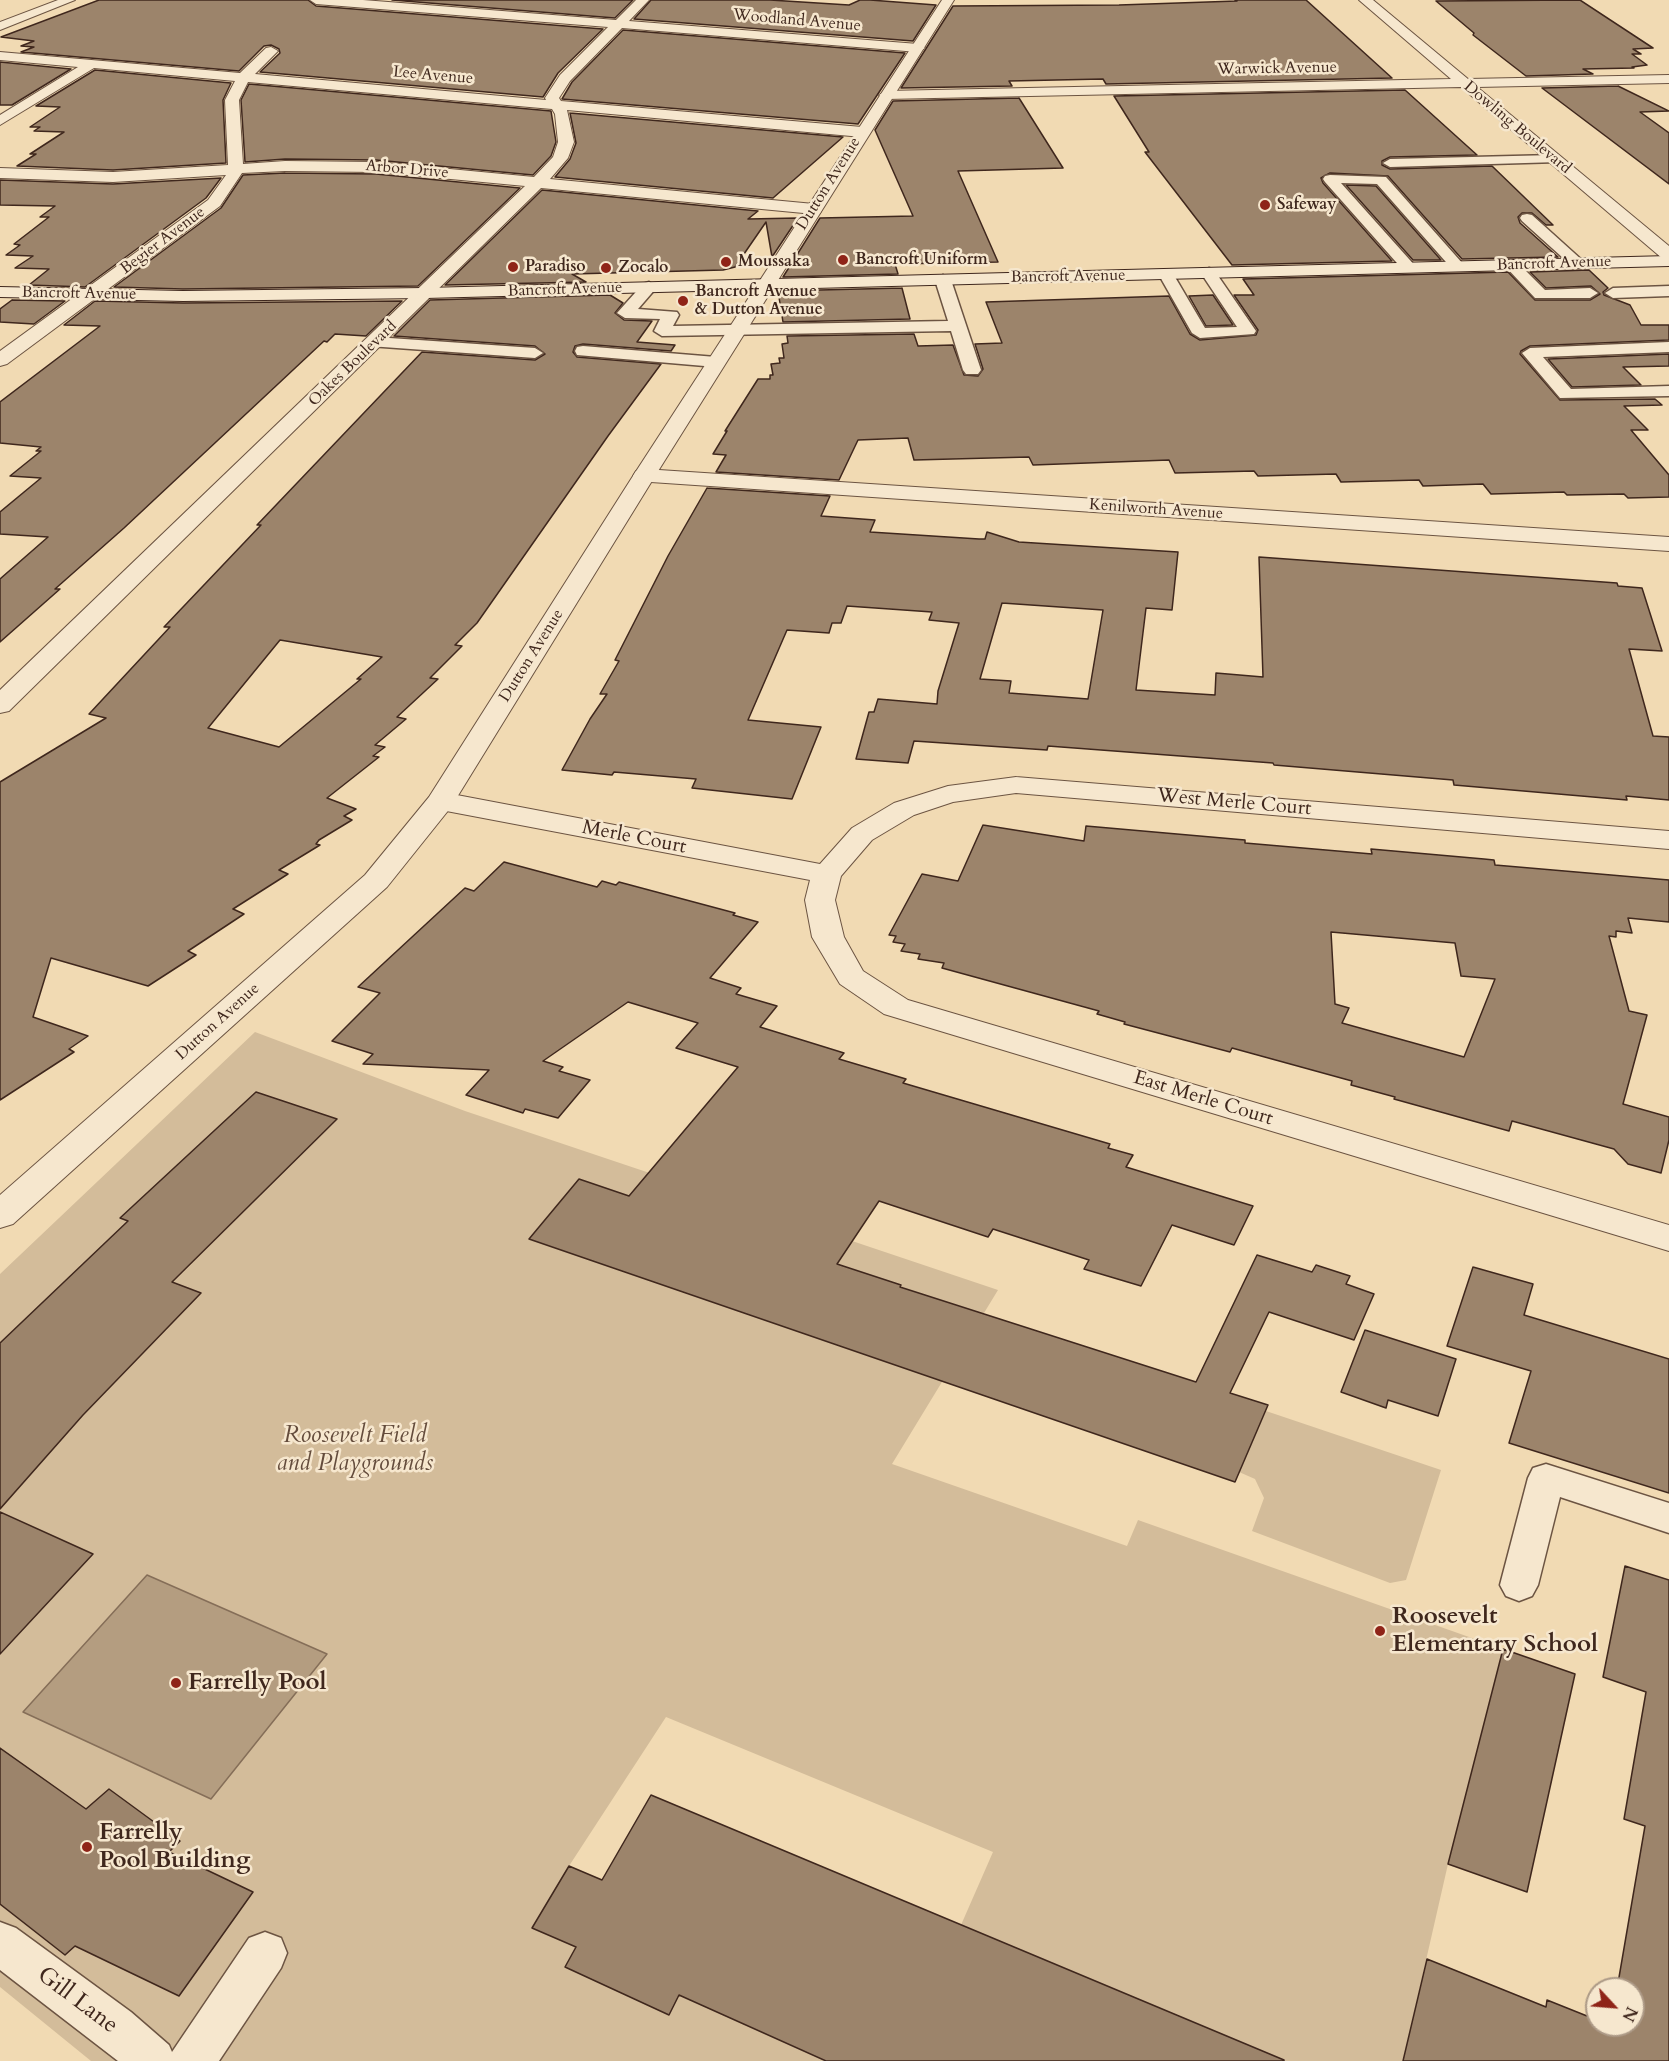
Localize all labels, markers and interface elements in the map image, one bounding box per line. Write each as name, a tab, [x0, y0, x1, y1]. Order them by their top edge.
street label: Woodland Avenue	[732, 6, 862, 36]
street label: Warwick Avenue	[1217, 58, 1337, 80]
street label: Lee Avenue	[392, 63, 474, 89]
street label: Dowling Boulevard	[1459, 77, 1575, 179]
street label: Dutton Avenue	[793, 134, 865, 234]
street label: Arbor Drive	[365, 157, 449, 183]
place label: Safeway	[1277, 195, 1336, 215]
marker: Safeway	[1258, 198, 1272, 212]
street label: Begier Avenue	[117, 203, 209, 279]
place label: Bancroft Uniform	[855, 250, 988, 270]
place label: Moussaka	[738, 252, 810, 272]
street label: Bancroft Avenue	[1496, 252, 1612, 276]
marker: Bancroft Uniform	[836, 253, 850, 267]
marker: Moussaka	[719, 255, 733, 269]
place label: Paradiso	[525, 257, 586, 277]
place label: Zocalo	[618, 258, 668, 278]
marker: Paradiso	[506, 260, 520, 274]
marker: Zocalo	[599, 261, 613, 275]
street label: Bancroft Avenue	[1010, 266, 1126, 288]
street label: Bancroft Avenue	[507, 278, 623, 302]
place label: Bancroft Avenue & Dutton Avenue	[695, 282, 823, 320]
street label: Bancroft Avenue	[21, 283, 137, 305]
marker: Bancroft Avenue & Dutton Avenue	[676, 294, 690, 308]
street label: Oakes Boulevard	[305, 317, 401, 411]
street label: Kenilworth Avenue	[1088, 496, 1224, 524]
street label: Dutton Avenue	[496, 606, 568, 706]
street label: West Merle Court	[1156, 784, 1312, 822]
street label: Merle Court	[580, 816, 688, 860]
street label: Dutton Avenue	[172, 979, 264, 1065]
street label: East Merle Court	[1130, 1066, 1276, 1132]
park label: Roosevelt Field and Playgrounds	[277, 1422, 433, 1478]
place label: Roosevelt Elementary School	[1392, 1603, 1598, 1659]
marker: Roosevelt Elementary School	[1373, 1624, 1387, 1638]
place label: Farrelly Pool	[188, 1669, 326, 1697]
marker: Farrelly Pool	[169, 1676, 183, 1690]
place label: Farrelly Pool Building	[99, 1819, 250, 1875]
marker: Farrelly Pool Building	[80, 1840, 94, 1854]
street label: Gill Lane	[31, 1961, 123, 2041]
north arrow	[1585, 1977, 1645, 2037]
text: N	[1616, 2003, 1642, 2025]

